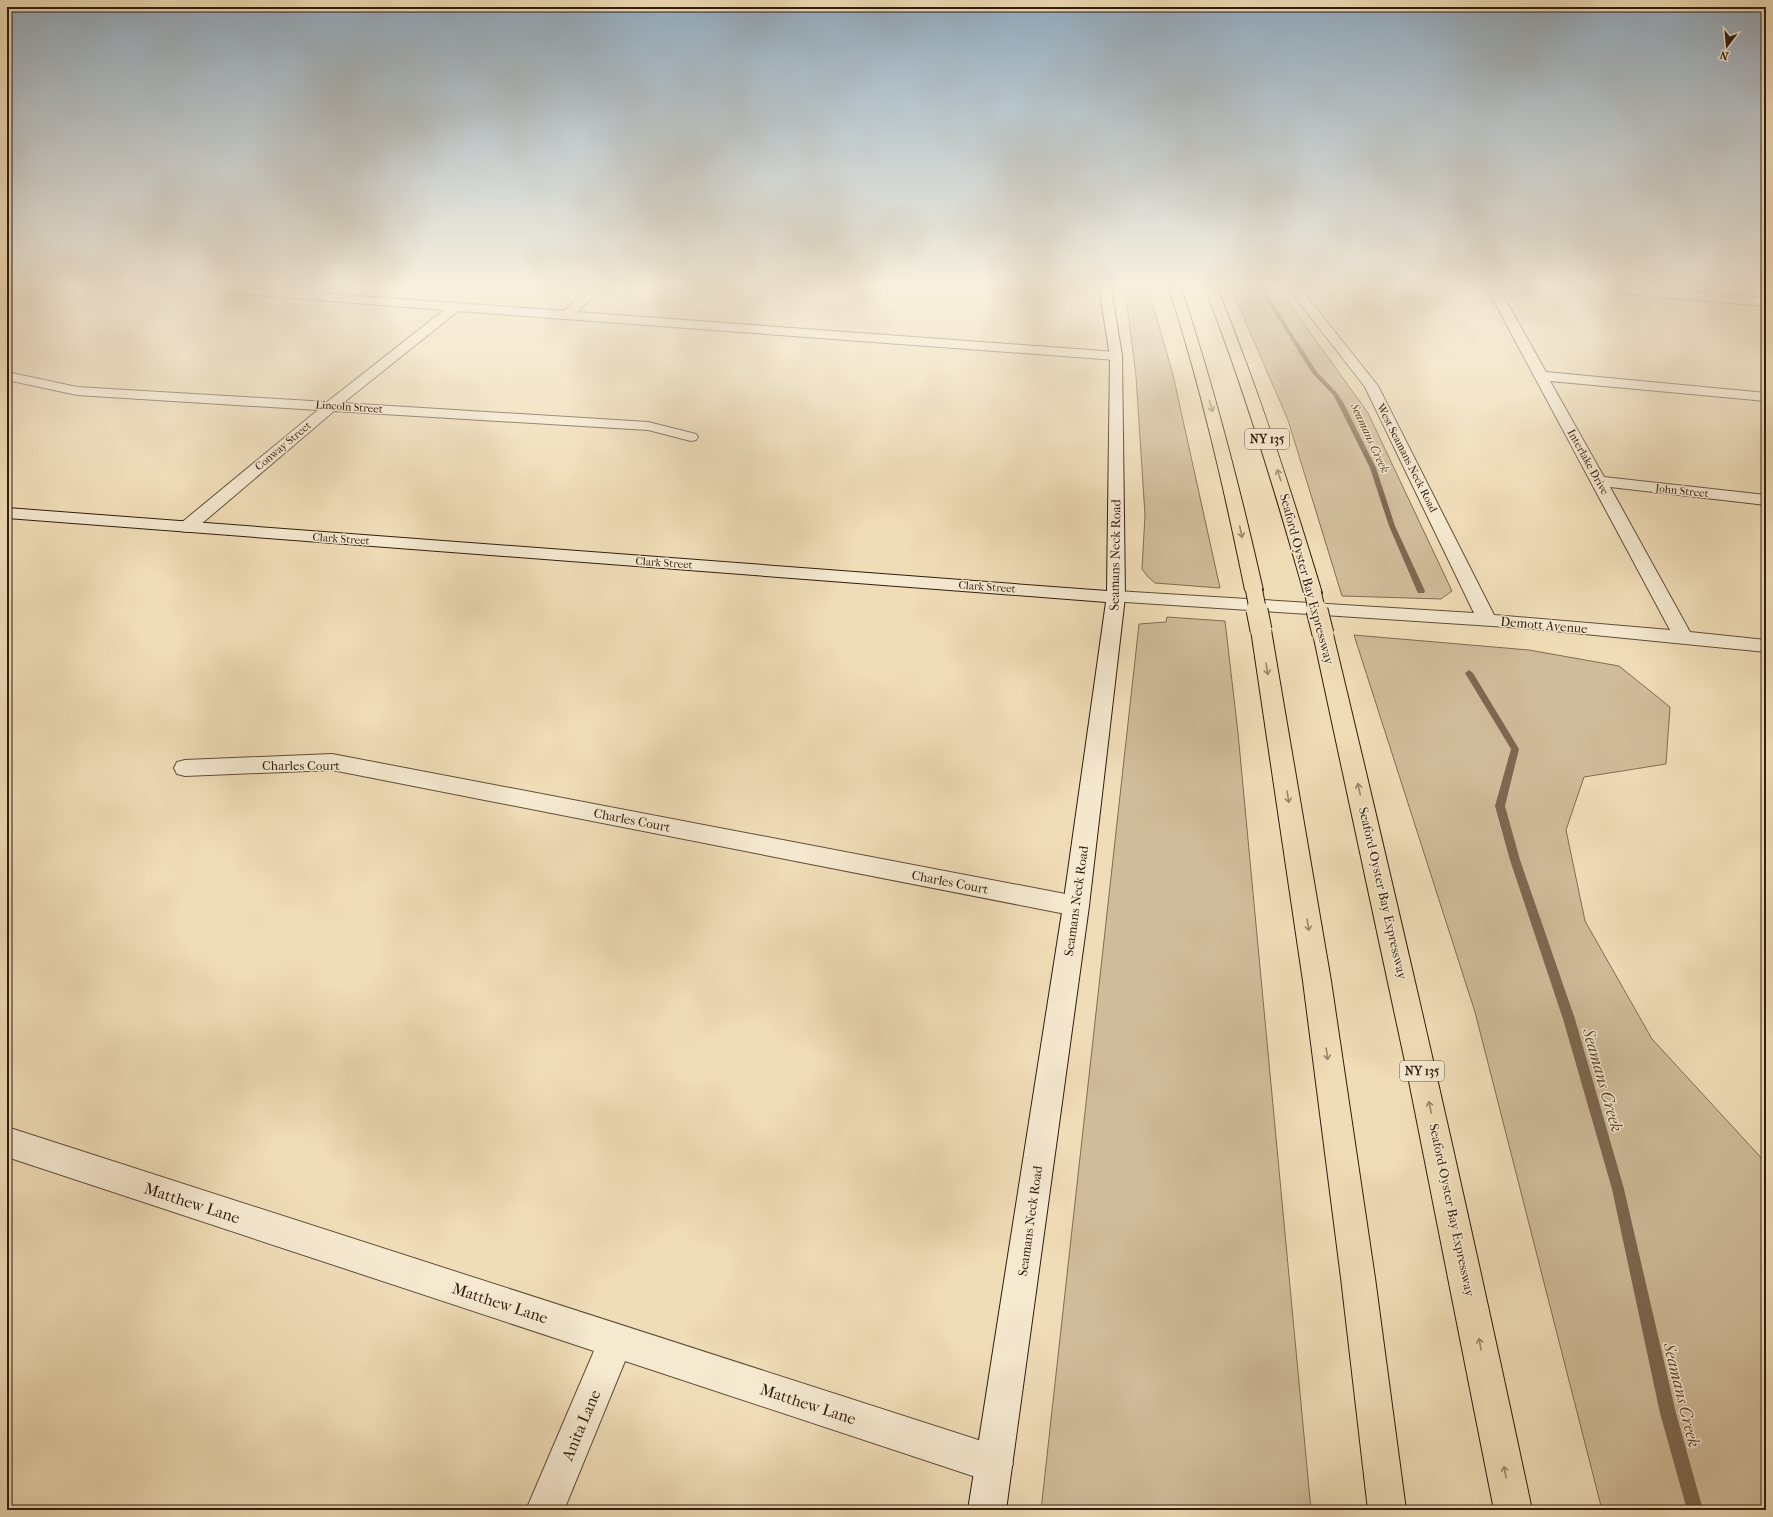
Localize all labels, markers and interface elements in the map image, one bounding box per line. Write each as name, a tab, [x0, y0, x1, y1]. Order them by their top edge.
north arrow	[1707, 26, 1747, 66]
text: N	[1718, 48, 1730, 63]
street label: Lincoln Street	[315, 398, 383, 416]
one-way arrow	[1208, 399, 1215, 412]
water label: Seamans Creek	[1347, 400, 1392, 475]
street label: West Seamans Neck Road	[1374, 401, 1440, 515]
street label: Conway Street	[252, 419, 314, 473]
street label: Interlake Drive	[1565, 427, 1612, 498]
road number: NY 135	[1245, 429, 1289, 449]
one-way arrow	[1274, 470, 1282, 482]
street label: John Street	[1654, 482, 1709, 500]
street label: Seaford-Oyster Bay Expressway	[1277, 492, 1337, 667]
street label: Seamans Neck Road	[1107, 498, 1123, 611]
one-way arrow	[1238, 525, 1246, 538]
street label: Clark Street	[312, 531, 370, 547]
street label: Clark Street	[635, 555, 693, 571]
street label: Clark Street	[958, 579, 1016, 595]
street label: Demott Avenue	[1500, 614, 1589, 636]
one-way arrow	[1263, 662, 1271, 675]
street label: Charles Court	[262, 758, 340, 773]
one-way arrow	[1355, 783, 1363, 796]
one-way arrow	[1284, 790, 1292, 803]
street label: Charles Court	[592, 805, 672, 835]
street label: Seaford-Oyster Bay Expressway	[1356, 805, 1410, 982]
street label: Seamans Neck Road	[1061, 844, 1091, 957]
street label: Charles Court	[910, 867, 990, 897]
one-way arrow	[1304, 919, 1312, 932]
water label: Seamans Creek	[1578, 1025, 1627, 1134]
one-way arrow	[1323, 1047, 1331, 1060]
road number: NY 135	[1400, 1061, 1444, 1081]
one-way arrow	[1426, 1101, 1434, 1114]
street label: Seaford-Oyster Bay Expressway	[1426, 1122, 1478, 1299]
street label: Seamans Neck Road	[1015, 1164, 1045, 1277]
street label: Matthew Lane	[142, 1179, 242, 1227]
street label: Matthew Lane	[450, 1279, 550, 1327]
one-way arrow	[1476, 1338, 1484, 1351]
water label: Seamans Creek	[1659, 1340, 1705, 1449]
street label: Matthew Lane	[758, 1380, 858, 1428]
street label: Anita Lane	[557, 1387, 604, 1464]
one-way arrow	[1501, 1466, 1509, 1479]

